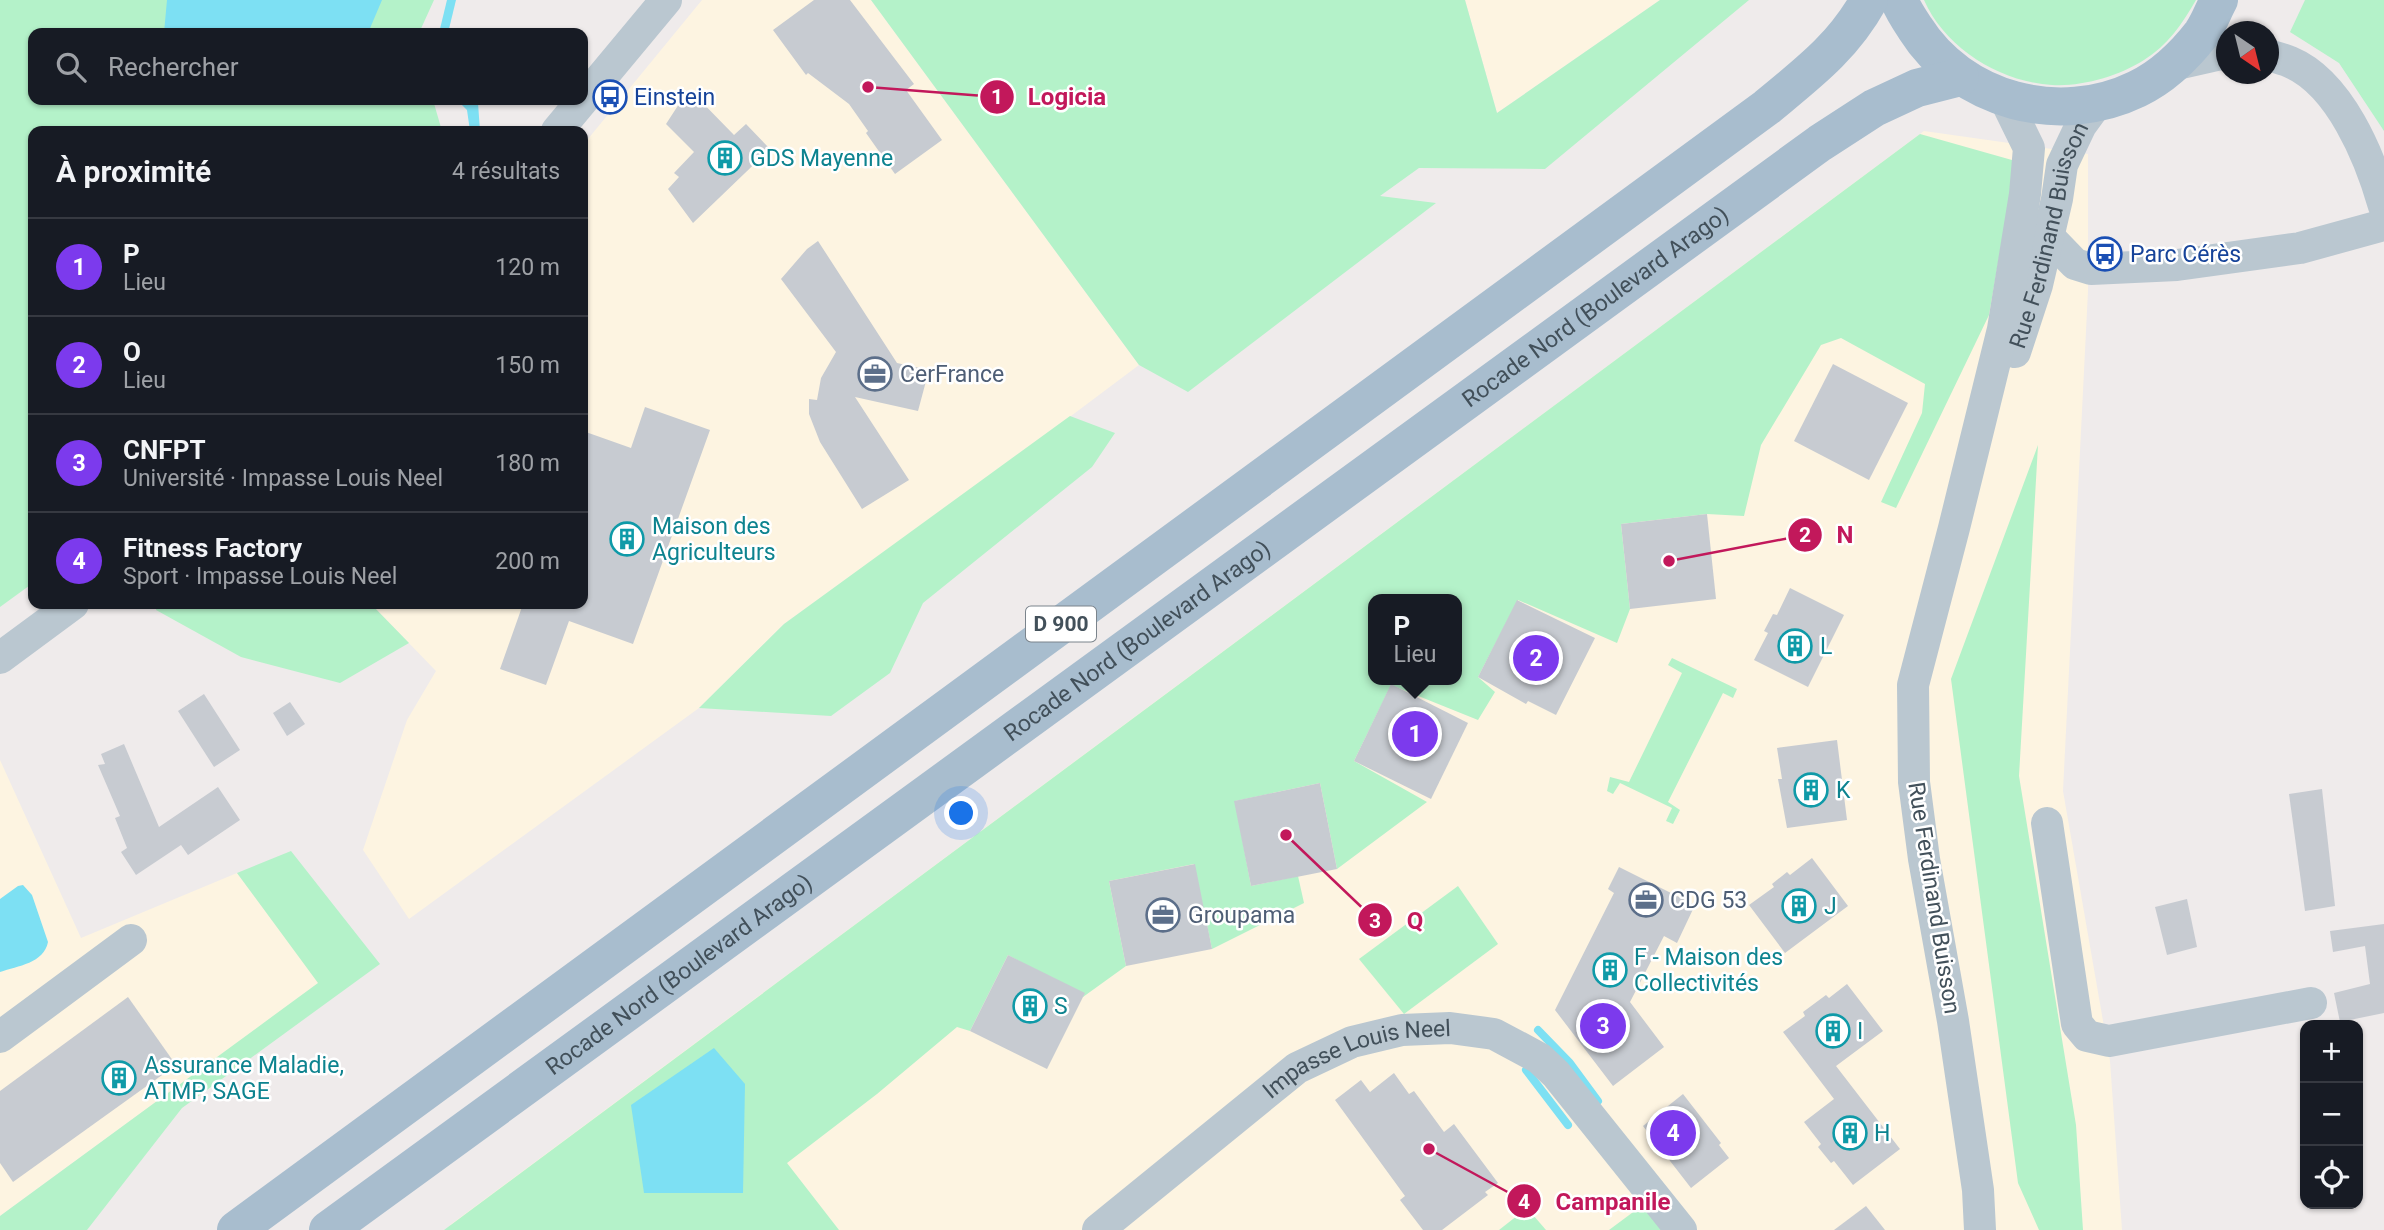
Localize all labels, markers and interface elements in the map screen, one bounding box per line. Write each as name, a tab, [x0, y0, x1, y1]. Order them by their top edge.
north arrow	[2216, 21, 2279, 84]
search box	[28, 28, 588, 105]
icon: search	[52, 48, 90, 86]
text: Rechercher	[108, 52, 239, 82]
callout: Logicia	[979, 74, 1120, 119]
bus stop icon: Einstein	[591, 78, 629, 116]
text: Logicia	[1028, 83, 1106, 111]
place label: Einstein	[634, 84, 715, 111]
text: 1	[991, 85, 1003, 109]
street label: Rue Ferdinand Buisson	[2004, 118, 2094, 352]
building icon: GDS Mayenne	[706, 139, 744, 177]
place label: GDS Mayenne	[750, 145, 893, 172]
text: À proximité	[56, 154, 211, 189]
text: 4 résultats	[452, 158, 560, 185]
street label: Rocade Nord (Boulevard Arago)	[1457, 201, 1734, 413]
bus stop icon: Parc Cérès	[2086, 235, 2124, 273]
text: P	[123, 239, 140, 269]
place label: Parc Cérès	[2130, 241, 2241, 268]
text: 1	[72, 254, 86, 281]
text: 120 m	[495, 254, 560, 281]
text: Lieu	[123, 269, 166, 296]
text: O	[123, 337, 141, 367]
text: 2	[72, 352, 86, 379]
text: 150 m	[495, 352, 560, 379]
office icon: CerFrance	[856, 355, 894, 393]
place label: CerFrance	[900, 361, 1004, 388]
text: Lieu	[123, 367, 166, 394]
text: CNFPT	[123, 435, 206, 465]
text: 3	[72, 450, 86, 477]
text: 180 m	[495, 450, 560, 477]
text: Université · Impasse Louis Neel	[123, 465, 443, 492]
callout: N	[1787, 512, 1867, 557]
place label: Maison des Agriculteurs	[652, 513, 776, 566]
building icon: Maison des Agriculteurs	[608, 520, 646, 558]
text: N	[1837, 521, 1853, 549]
text: 2	[1799, 523, 1811, 547]
text: Fitness Factory	[123, 533, 302, 563]
street label: Rocade Nord (Boulevard Arago)	[999, 535, 1276, 747]
text: 4	[72, 548, 86, 575]
text: 200 m	[495, 548, 560, 575]
text: Sport · Impasse Louis Neel	[123, 563, 397, 590]
popup	[1368, 594, 1462, 685]
road number: D 900	[1026, 606, 1096, 642]
text: P	[1394, 611, 1410, 641]
building icon: L	[1776, 627, 1814, 665]
pin: 2	[1513, 632, 1559, 684]
place label: L	[1820, 633, 1832, 660]
text: Lieu	[1394, 641, 1436, 668]
pin: 1	[1392, 708, 1438, 760]
building icon: K	[1792, 771, 1830, 809]
place label: K	[1836, 777, 1851, 804]
street label: Rue Ferdinand Buisson	[1902, 780, 1966, 1016]
your location	[944, 796, 978, 830]
street label: Rocade Nord (Boulevard Arago)	[540, 868, 817, 1080]
office icon: CDG 53	[1627, 881, 1665, 919]
place label: CDG 53	[1670, 887, 1747, 914]
building icon: J	[1780, 887, 1818, 925]
place label: J	[1824, 893, 1837, 920]
office icon: Groupama	[1144, 896, 1182, 934]
callout: Q	[1357, 898, 1437, 943]
place label: Groupama	[1188, 902, 1295, 929]
text: Q	[1407, 907, 1423, 935]
text: 3	[1369, 909, 1381, 933]
place label: F - Maison des Collectivités	[1634, 944, 1783, 997]
building icon: F - Maison des Collectivités	[1591, 951, 1629, 989]
building icon: S	[1011, 987, 1049, 1025]
place label: S	[1054, 993, 1068, 1020]
pin: 3	[1580, 1000, 1626, 1052]
building icon: I	[1814, 1012, 1852, 1050]
street label: Impasse Louis Neel	[1257, 1014, 1451, 1104]
place label: I	[1857, 1018, 1863, 1045]
map controls	[2300, 1020, 2363, 1209]
button: +	[2300, 1020, 2363, 1083]
place label: Assurance Maladie, ATMP, SAGE	[144, 1052, 344, 1105]
building icon: Assurance Maladie, ATMP, SAGE	[100, 1059, 138, 1097]
button: −	[2300, 1083, 2363, 1146]
pin: 4	[1650, 1107, 1696, 1159]
building icon: H	[1831, 1114, 1869, 1152]
place label: H	[1874, 1120, 1890, 1147]
button: locate	[2300, 1146, 2363, 1209]
callout: Campanile	[1506, 1179, 1684, 1224]
text: Campanile	[1556, 1188, 1670, 1216]
text: 4	[1518, 1190, 1530, 1214]

